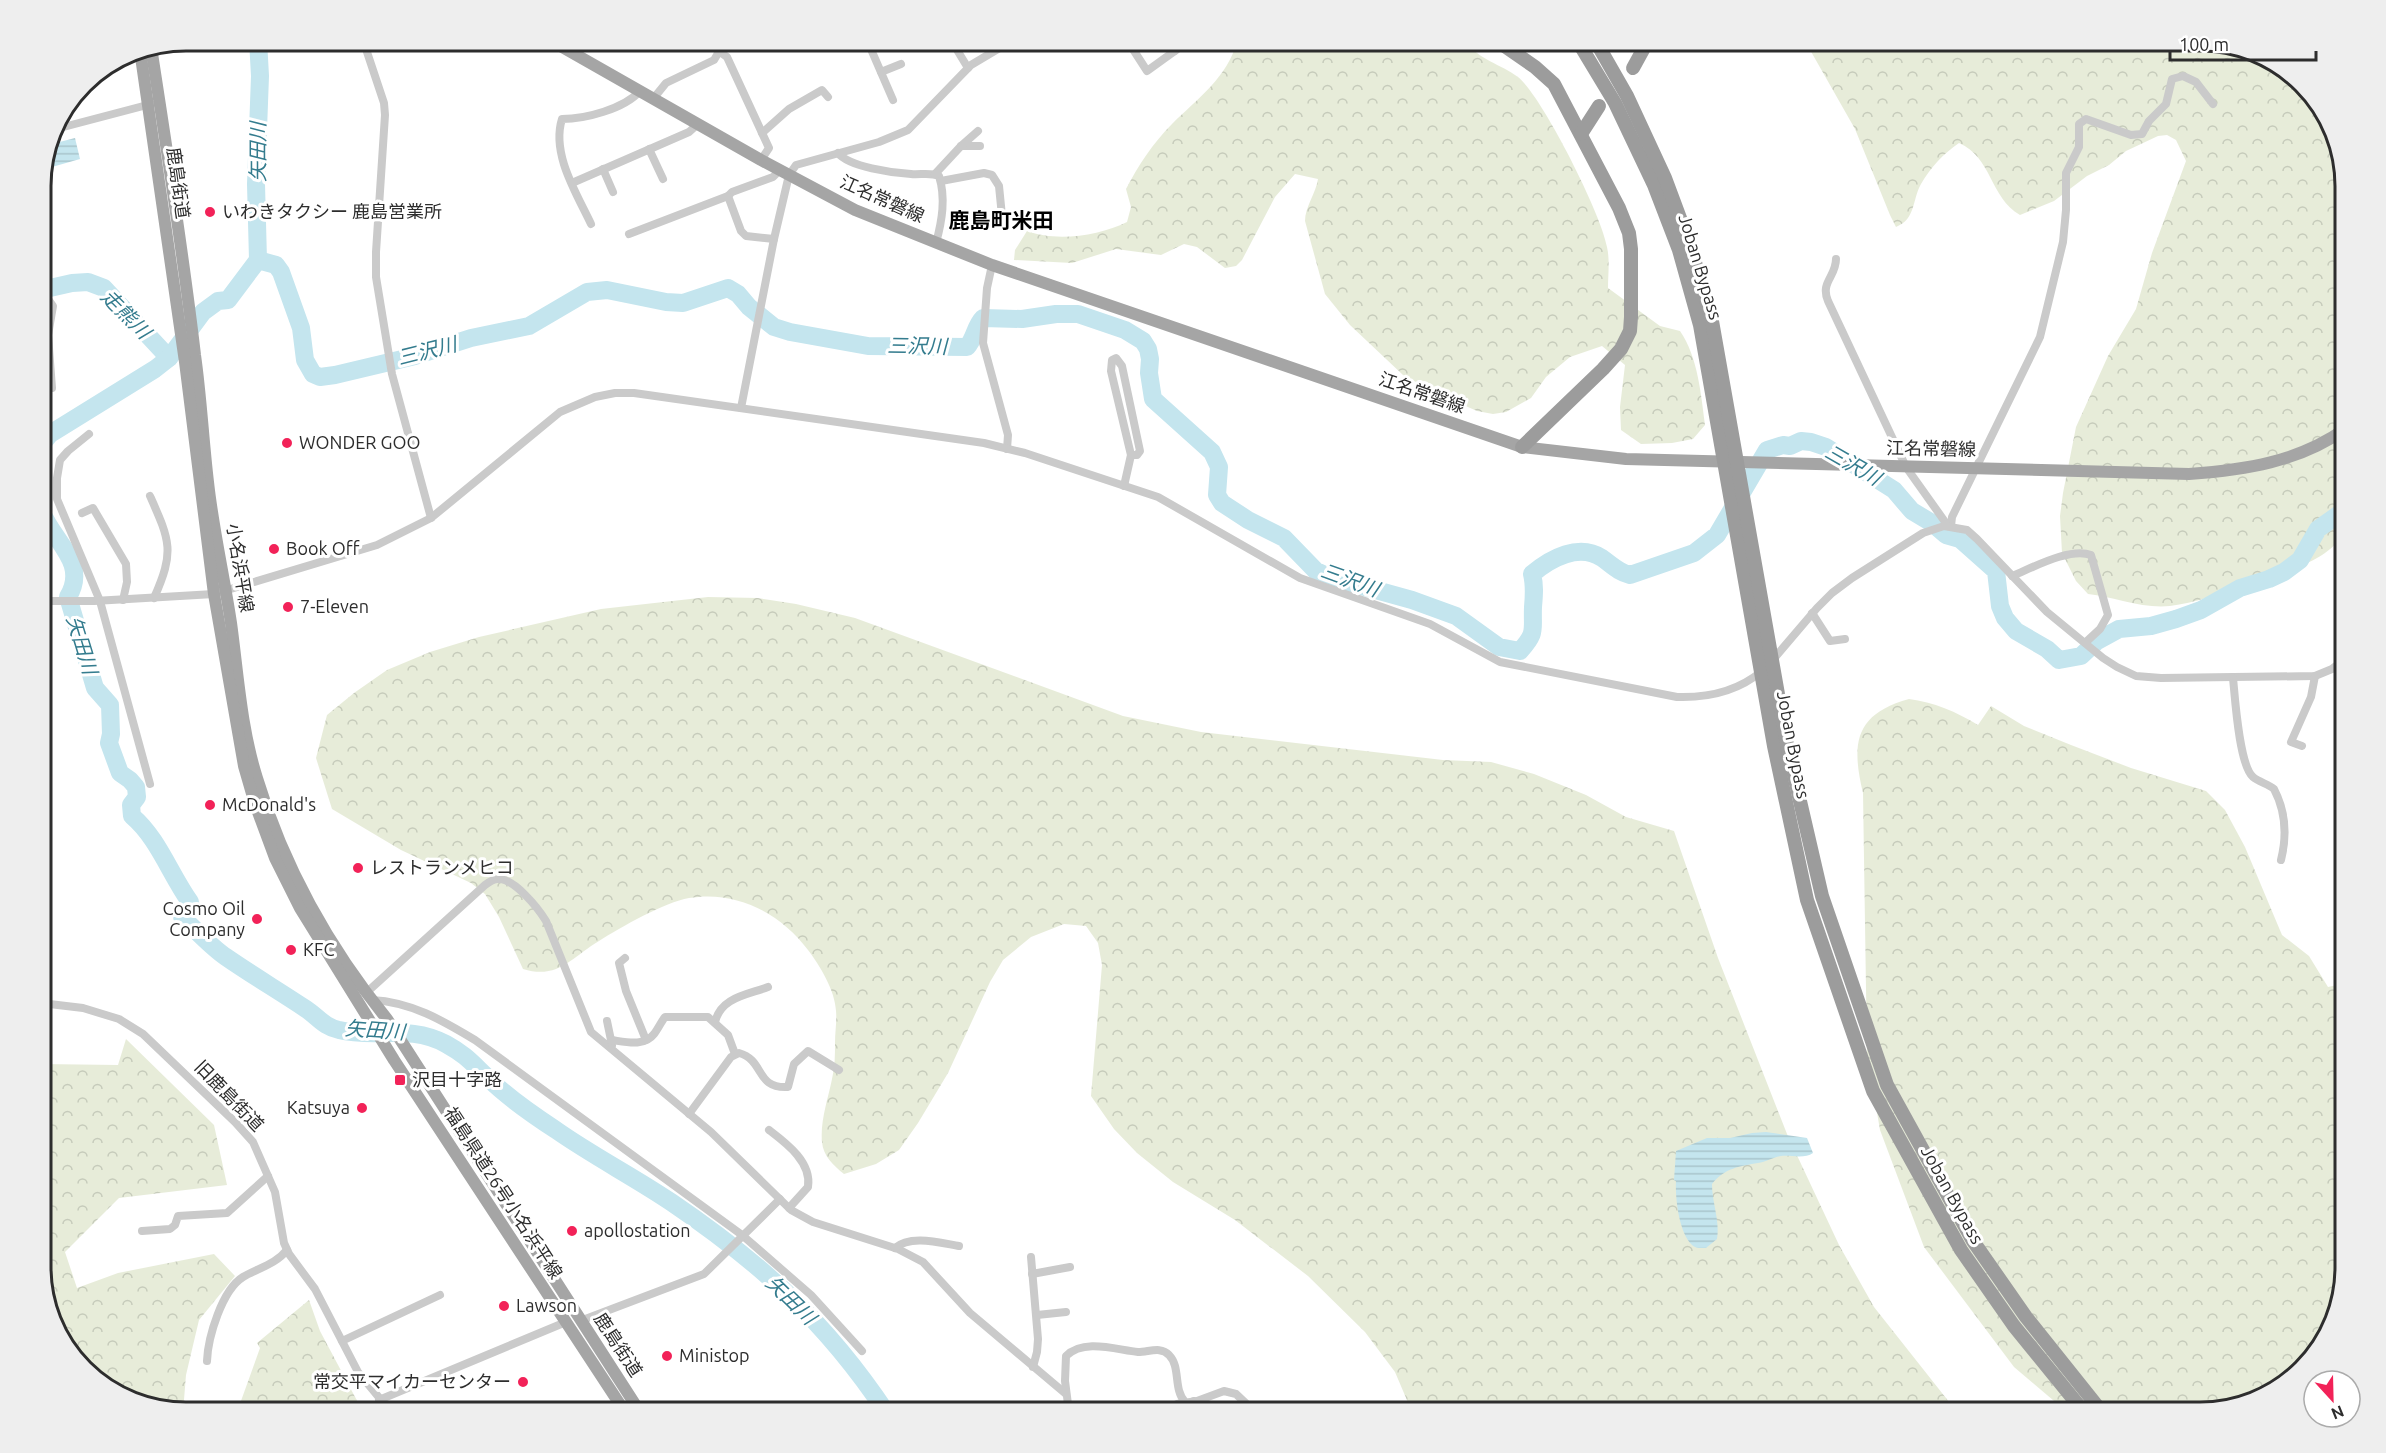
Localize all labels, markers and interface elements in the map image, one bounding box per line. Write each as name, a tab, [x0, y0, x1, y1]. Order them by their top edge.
scale bar	[2170, 24, 2316, 62]
text: 100 m	[2179, 34, 2229, 54]
water label: 矢田川	[246, 120, 269, 182]
street label: 鹿島街道	[164, 146, 194, 220]
street label: 江名常磐線	[837, 171, 928, 226]
place label: いわきタクシー 鹿島営業所	[222, 201, 442, 221]
marker: いわきタクシー 鹿島営業所	[203, 205, 217, 219]
district label: 鹿島町米田	[949, 208, 1054, 232]
street label: Joban Bypass	[1675, 212, 1727, 322]
water label: 走熊川	[97, 284, 157, 344]
water label: 三沢川	[395, 332, 461, 369]
water label: 三沢川	[887, 333, 949, 358]
street label: 江名常磐線	[1377, 368, 1468, 416]
place label: WONDER GOO	[299, 432, 420, 452]
marker: WONDER GOO	[280, 436, 294, 450]
street label: 江名常磐線	[1886, 437, 1976, 459]
water label: 三沢川	[1822, 440, 1887, 491]
street label: 小名浜平線	[224, 522, 258, 614]
place label: Book Off	[286, 538, 360, 558]
marker: Book Off	[267, 542, 281, 556]
water label: 三沢川	[1318, 558, 1384, 601]
place label: 7-Eleven	[300, 596, 369, 616]
marker: 7-Eleven	[281, 600, 295, 614]
water label: 矢田川	[63, 613, 103, 679]
street label: Joban Bypass	[1774, 689, 1814, 800]
place label: McDonald's	[222, 794, 316, 814]
marker: McDonald's	[203, 798, 217, 812]
place label: レストランメヒコ	[370, 857, 513, 877]
marker: レストランメヒコ	[351, 861, 365, 875]
place label: Cosmo Oil Company	[162, 898, 245, 939]
marker: Cosmo Oil Company	[250, 912, 264, 926]
place label: KFC	[303, 939, 334, 959]
marker: KFC	[284, 943, 298, 957]
water label: 矢田川	[344, 1016, 408, 1043]
street label: 旧鹿島街道	[191, 1056, 268, 1135]
place label: 沢目十字路	[412, 1069, 502, 1089]
marker: 沢目十字路	[393, 1073, 407, 1087]
place label: Katsuya	[287, 1097, 350, 1117]
marker: Katsuya	[355, 1101, 369, 1115]
street label: 福島県道26号小名浜平線	[441, 1103, 567, 1282]
street label: Joban Bypass	[1918, 1142, 1988, 1247]
place label: apollostation	[584, 1220, 691, 1240]
marker: apollostation	[565, 1224, 579, 1238]
water label: 矢田川	[762, 1271, 822, 1330]
place label: Lawson	[516, 1295, 577, 1315]
marker: Lawson	[497, 1299, 511, 1313]
street label: 鹿島街道	[591, 1309, 647, 1380]
place label: Ministop	[679, 1345, 750, 1365]
marker: Ministop	[660, 1349, 674, 1363]
north arrow	[2302, 1369, 2362, 1429]
place label: 常交平マイカーセンター	[313, 1371, 511, 1391]
marker: 常交平マイカーセンター	[516, 1375, 530, 1389]
text: N	[2329, 1402, 2347, 1423]

